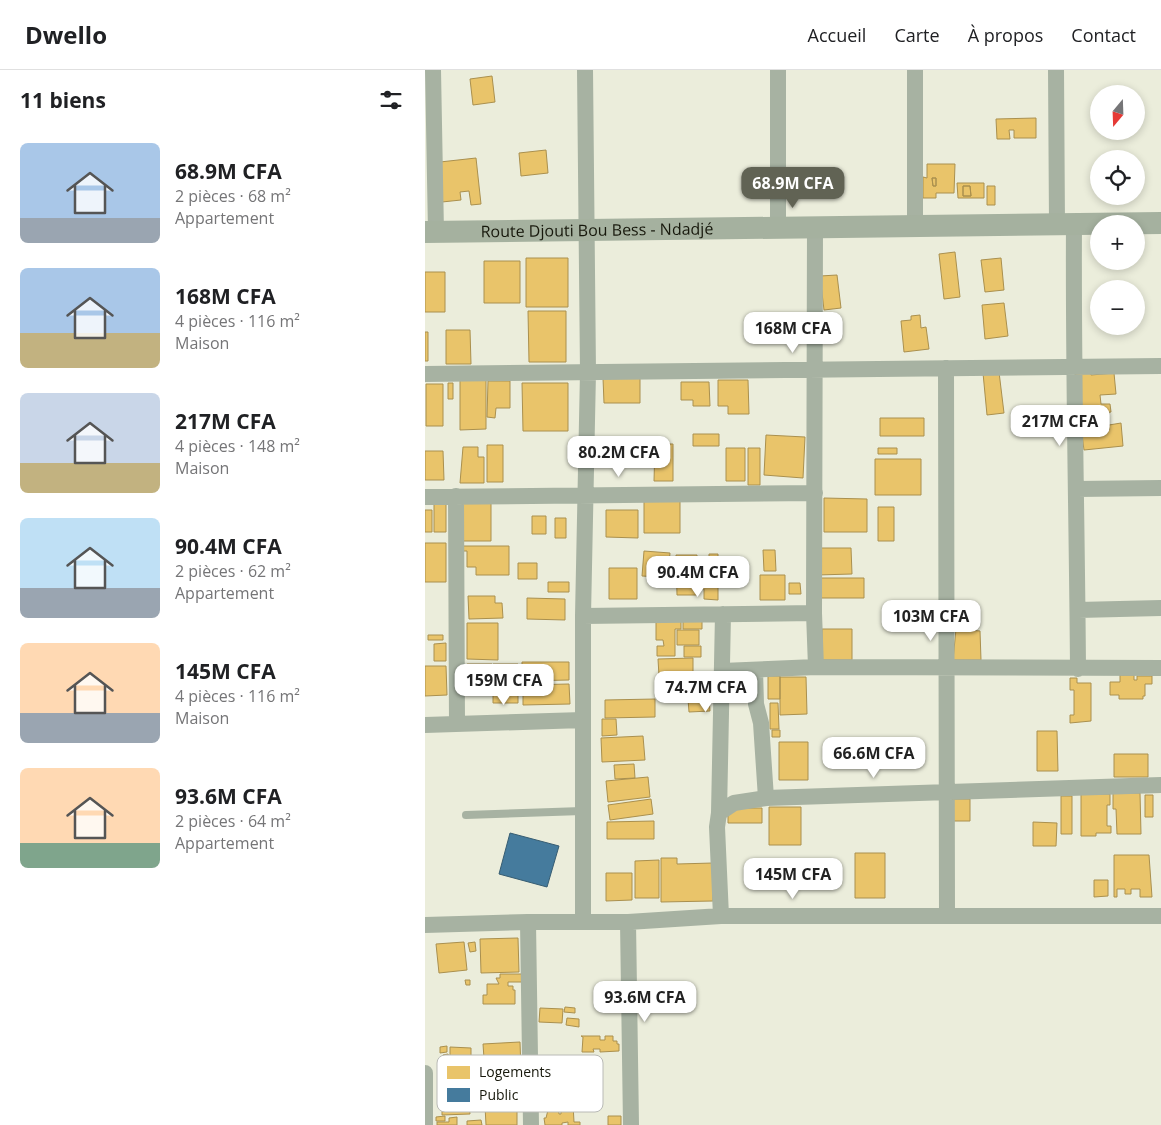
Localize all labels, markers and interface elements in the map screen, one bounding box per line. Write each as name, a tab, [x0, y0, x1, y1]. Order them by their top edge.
text: Dwello	[25, 18, 107, 51]
text: Accueil	[808, 23, 866, 47]
text: Carte	[894, 23, 940, 47]
text: À propos	[968, 23, 1043, 47]
text: Contact	[1071, 23, 1136, 47]
north arrow	[1090, 85, 1145, 140]
map controls	[1090, 85, 1145, 335]
text: 11 biens	[20, 86, 106, 114]
icon: filters	[377, 86, 405, 114]
button: locate	[1090, 150, 1145, 205]
text: 68.9M CFA	[175, 157, 282, 185]
icon: home	[60, 163, 120, 223]
pin: 68.9M CFA	[736, 166, 850, 209]
text: 68.9M CFA	[752, 172, 834, 194]
text: 2 pièces · 68 m²	[175, 185, 291, 207]
text: Appartement	[175, 207, 274, 229]
button: +	[1090, 215, 1145, 270]
street label: Route Djouti Bou Bess - Ndadjé	[481, 217, 713, 242]
button: −	[1090, 280, 1145, 335]
text: 168M CFA	[175, 282, 276, 310]
icon: home	[60, 288, 120, 348]
text: 4 pièces · 116 m²	[175, 310, 300, 332]
pin: 168M CFA	[741, 312, 845, 354]
text: 168M CFA	[755, 317, 831, 339]
text: Maison	[175, 332, 229, 354]
pin: 217M CFA	[1008, 404, 1112, 447]
text: 217M CFA	[175, 407, 276, 435]
text: 217M CFA	[1022, 410, 1098, 432]
icon: home	[60, 413, 120, 473]
text: 4 pièces · 148 m²	[175, 435, 300, 457]
pin: 80.2M CFA	[562, 436, 676, 478]
text: 80.2M CFA	[578, 441, 660, 463]
text: Maison	[175, 457, 229, 479]
text: 90.4M CFA	[175, 532, 282, 560]
icon: home	[60, 538, 120, 598]
pin: 90.4M CFA	[641, 556, 755, 598]
text: 2 pièces · 62 m²	[175, 560, 291, 582]
text: 90.4M CFA	[657, 561, 739, 583]
text: Appartement	[175, 582, 274, 604]
pin: 103M CFA	[879, 600, 983, 642]
text: 103M CFA	[893, 605, 969, 627]
text: 145M CFA	[175, 657, 276, 685]
icon: home	[60, 663, 120, 723]
pin: 159M CFA	[452, 664, 556, 706]
text: 159M CFA	[466, 669, 542, 691]
pin: 74.7M CFA	[649, 670, 763, 713]
text: 74.7M CFA	[665, 676, 747, 698]
text: 4 pièces · 116 m²	[175, 685, 300, 707]
text: Maison	[175, 707, 229, 729]
pin: 66.6M CFA	[817, 736, 931, 779]
text: 66.6M CFA	[833, 742, 915, 764]
text: 93.6M CFA	[175, 782, 282, 810]
icon: home	[60, 788, 120, 848]
text: 2 pièces · 64 m²	[175, 810, 291, 832]
text: Appartement	[175, 832, 274, 854]
pin: 145M CFA	[741, 858, 845, 900]
text: 145M CFA	[755, 863, 831, 885]
pin: 93.6M CFA	[588, 980, 702, 1023]
text: 93.6M CFA	[604, 986, 686, 1008]
legend	[437, 1055, 603, 1112]
text: Logements	[479, 1062, 552, 1081]
text: Public	[479, 1085, 519, 1104]

